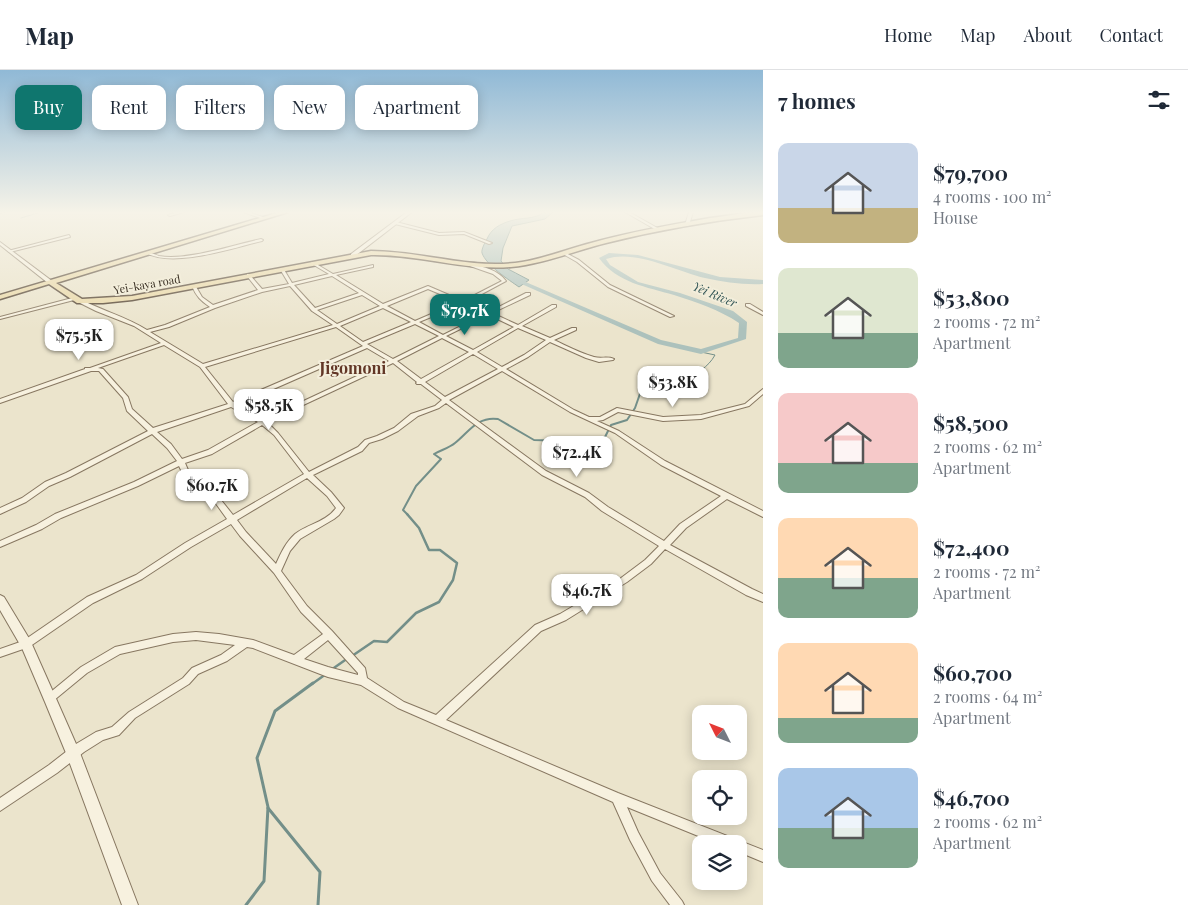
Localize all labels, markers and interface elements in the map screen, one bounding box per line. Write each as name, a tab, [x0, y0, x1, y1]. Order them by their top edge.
text: Map	[25, 19, 74, 51]
text: Home	[884, 23, 932, 47]
text: Map	[960, 23, 995, 47]
text: About	[1023, 23, 1072, 47]
text: Contact	[1100, 23, 1163, 47]
chip: Buy	[15, 85, 82, 130]
chip: Rent	[92, 85, 166, 130]
chip: Filters	[176, 85, 264, 130]
chip: New	[274, 85, 345, 130]
chip: Apartment	[355, 85, 478, 130]
text: 7 homes	[778, 86, 856, 114]
icon: filters	[1145, 86, 1173, 114]
text: $79,700	[933, 158, 1008, 186]
icon: home	[818, 163, 878, 223]
text: 4 rooms · 100 m²	[933, 186, 1052, 207]
text: House	[933, 207, 978, 228]
street label: Yei-kaya road	[112, 271, 182, 297]
water label: Yei River	[690, 277, 740, 311]
text: $53,800	[933, 283, 1010, 311]
icon: home	[818, 288, 878, 348]
pin: $79.7K	[424, 294, 506, 336]
text: $79.7K	[441, 299, 489, 320]
text: 2 rooms · 72 m²	[933, 311, 1040, 332]
pin: $75.5K	[38, 318, 120, 361]
text: $75.5K	[56, 324, 102, 345]
text: Apartment	[933, 332, 1011, 353]
district label: Jigomoni	[319, 357, 386, 378]
pin: $53.8K	[632, 366, 714, 408]
text: $53.8K	[648, 371, 698, 392]
pin: $58.5K	[228, 388, 310, 431]
text: $58.5K	[245, 394, 293, 415]
text: $58,500	[933, 408, 1009, 436]
icon: home	[818, 413, 878, 473]
pin: $72.4K	[536, 436, 618, 478]
text: 2 rooms · 62 m²	[933, 436, 1042, 457]
text: $72.4K	[552, 441, 602, 462]
text: Apartment	[933, 457, 1011, 478]
pin: $60.7K	[171, 468, 253, 511]
text: $60.7K	[186, 474, 238, 495]
text: $72,400	[933, 533, 1009, 561]
icon: home	[818, 538, 878, 598]
text: 2 rooms · 72 m²	[933, 561, 1040, 582]
pin: $46.7K	[546, 574, 628, 616]
text: $46.7K	[562, 579, 612, 600]
text: Apartment	[933, 582, 1011, 603]
text: $60,700	[933, 658, 1012, 686]
icon: home	[818, 663, 878, 723]
text: 2 rooms · 64 m²	[933, 686, 1042, 707]
north arrow	[692, 705, 748, 760]
map controls	[692, 705, 747, 890]
text: Apartment	[933, 707, 1011, 728]
button: locate	[692, 770, 747, 825]
text: $46,700	[933, 783, 1010, 811]
icon: home	[818, 788, 878, 848]
text: 2 rooms · 62 m²	[933, 811, 1042, 832]
text: Apartment	[933, 832, 1011, 853]
button: layers	[692, 835, 747, 890]

